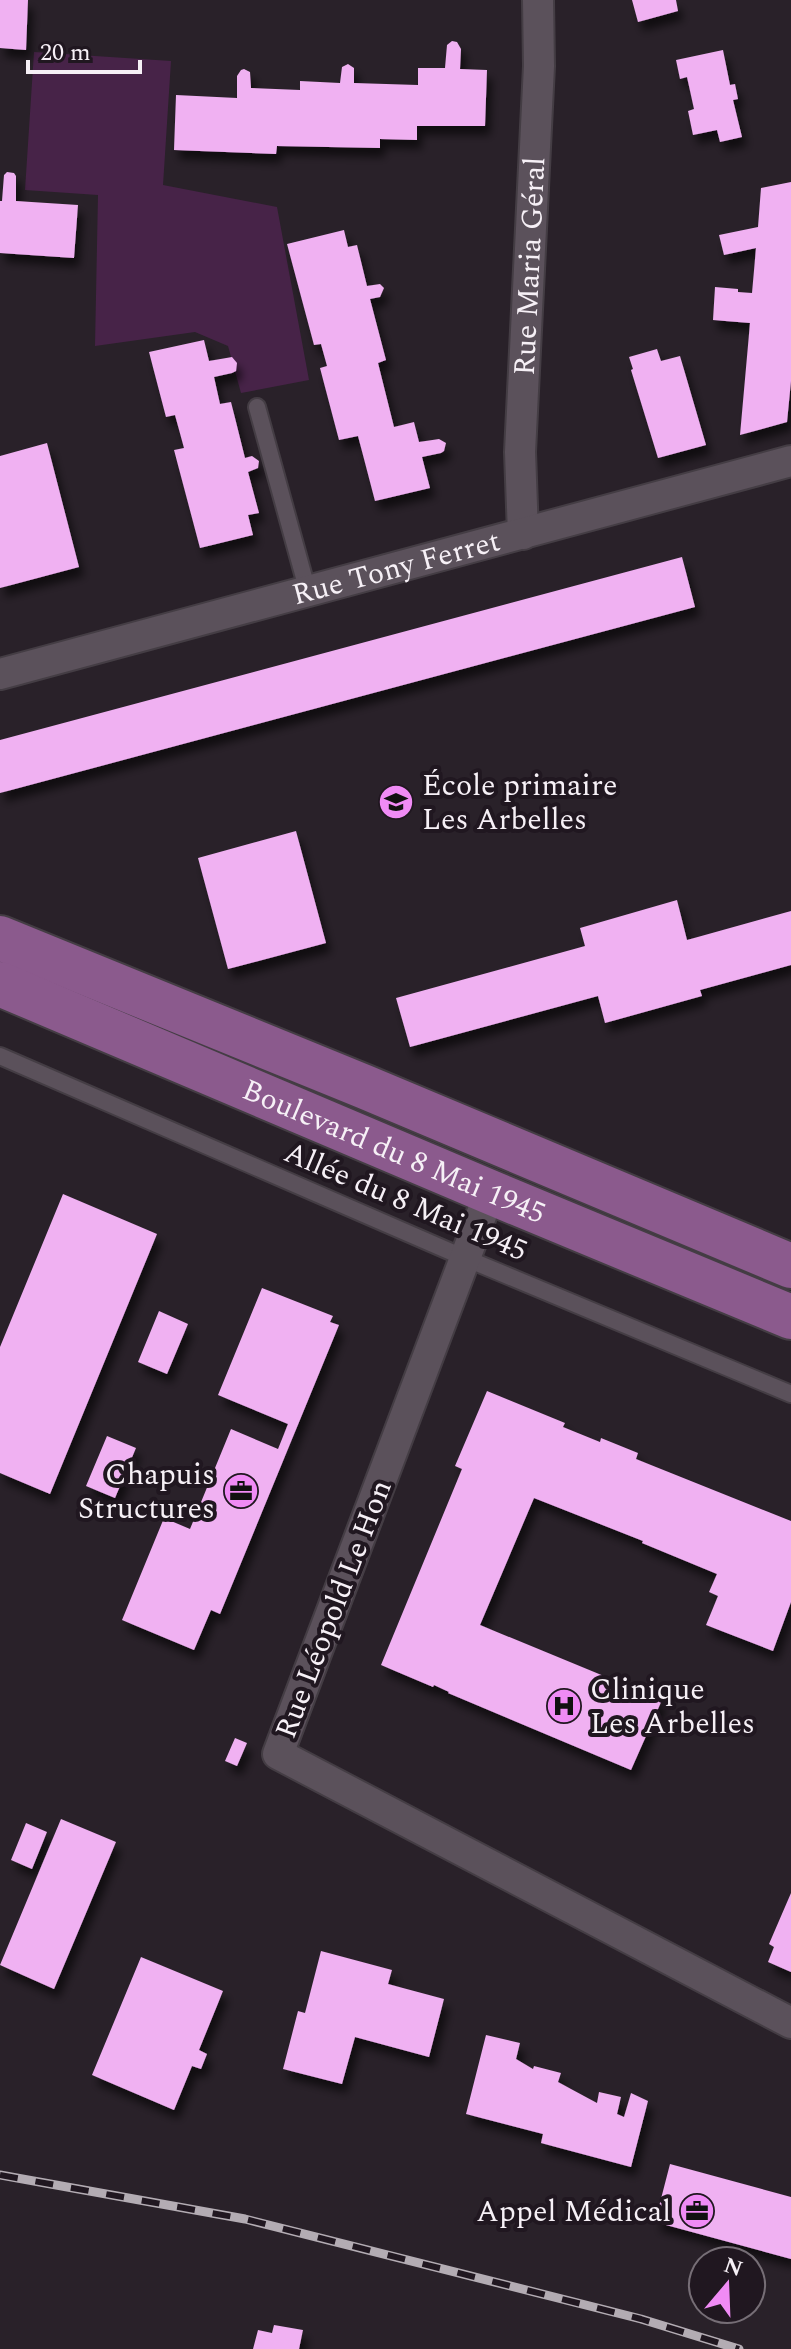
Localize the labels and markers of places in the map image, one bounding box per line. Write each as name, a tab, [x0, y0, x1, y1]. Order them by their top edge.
place label: École primaire Les Arbelles	[422, 763, 617, 843]
school or university icon: École primaire Les Arbelles	[377, 783, 415, 821]
place label: Chapuis Structures	[78, 1452, 215, 1532]
office icon: Chapuis Structures	[222, 1472, 260, 1510]
place label: Clinique Les Arbelles	[590, 1667, 755, 1747]
hospital icon: Clinique Les Arbelles	[545, 1687, 583, 1725]
place label: Appel Médical	[476, 2189, 671, 2235]
office icon: Appel Médical	[678, 2192, 716, 2230]

